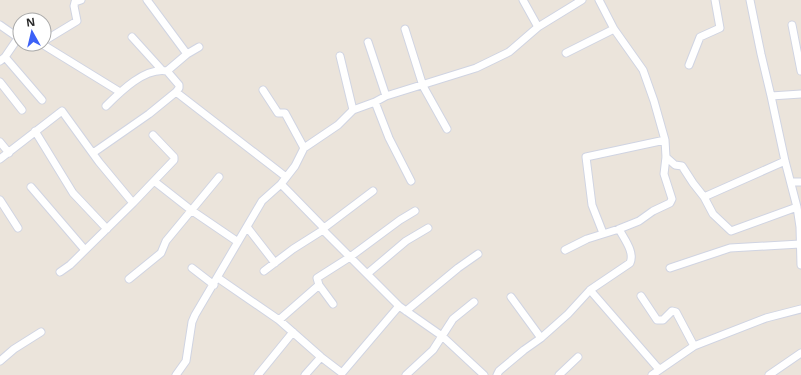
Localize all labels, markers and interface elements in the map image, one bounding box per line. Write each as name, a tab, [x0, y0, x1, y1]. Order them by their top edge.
north arrow	[12, 12, 52, 52]
text: N	[25, 14, 36, 30]

